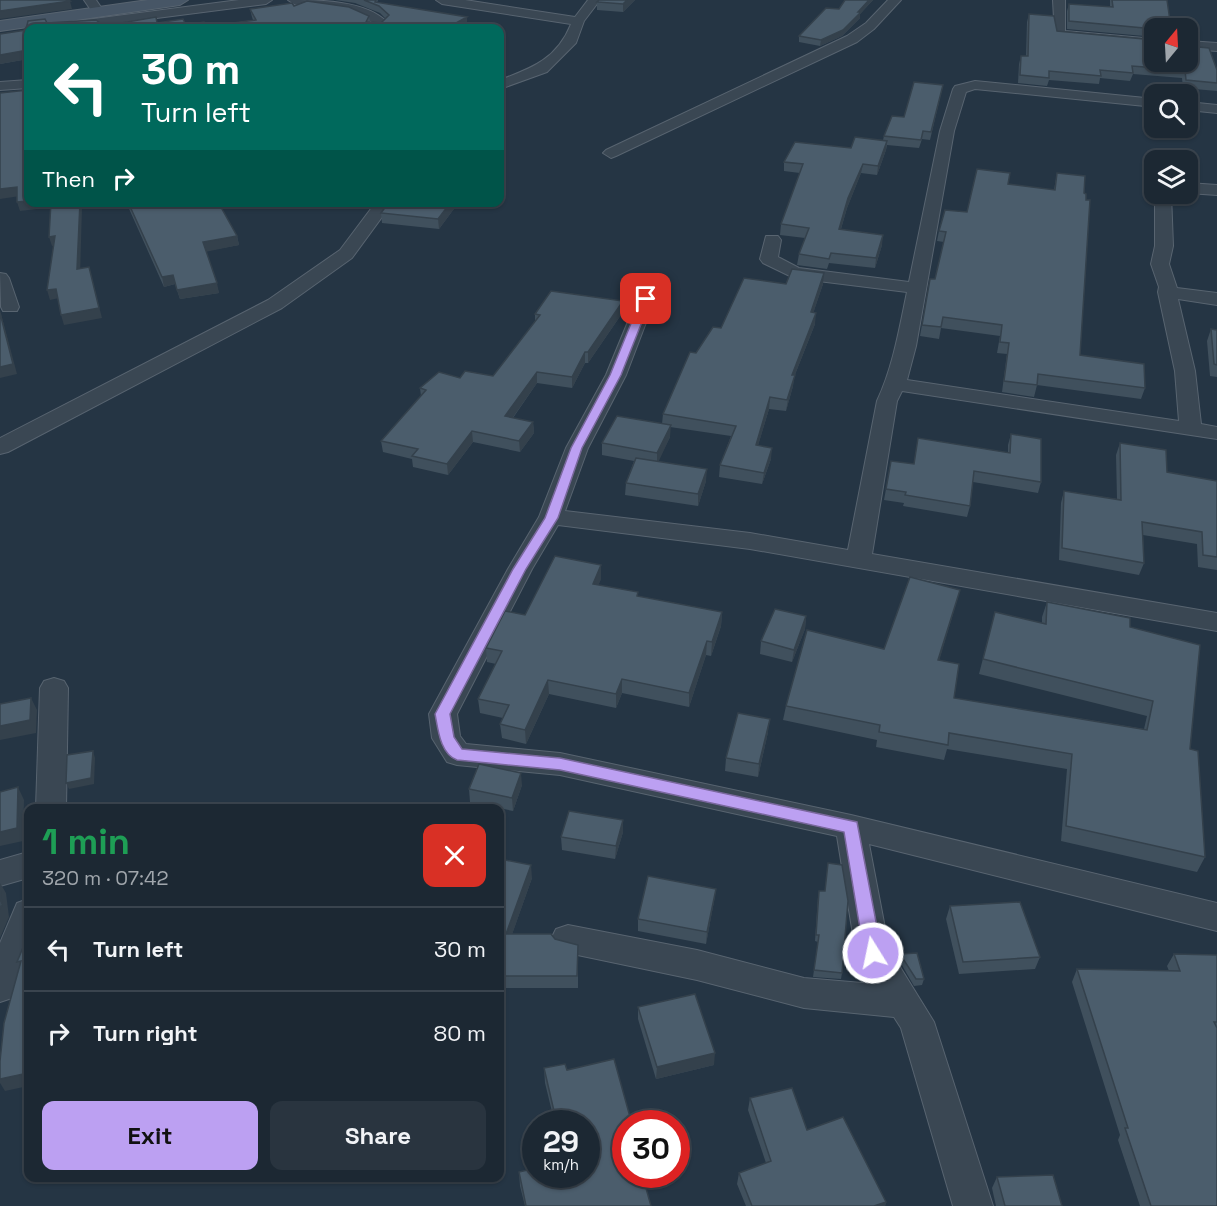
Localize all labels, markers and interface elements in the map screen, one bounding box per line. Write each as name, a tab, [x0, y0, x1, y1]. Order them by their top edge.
north arrow	[1144, 18, 1198, 72]
map controls	[1144, 18, 1198, 204]
text: 30 m	[141, 43, 240, 96]
icon: left	[42, 48, 120, 126]
button: search	[1144, 84, 1198, 138]
text: Turn left	[141, 95, 251, 130]
button: layers	[1144, 150, 1198, 204]
icon: right	[107, 162, 140, 195]
text: Then	[42, 165, 95, 193]
pin	[620, 273, 671, 324]
icon: arrive	[629, 282, 662, 315]
text: 1 min	[42, 819, 130, 865]
button: close	[423, 824, 486, 887]
text: 320 m · 07:42	[42, 865, 169, 891]
position arrow	[841, 921, 905, 985]
icon: left	[42, 933, 75, 966]
text: Turn left	[93, 935, 183, 963]
text: 30 m	[434, 935, 486, 963]
icon: right	[42, 1017, 75, 1050]
text: Turn right	[93, 1019, 198, 1047]
text: 80 m	[434, 1019, 486, 1047]
button: Exit	[42, 1101, 258, 1170]
button: Share	[270, 1101, 486, 1170]
speed limit sign: 30	[612, 1110, 690, 1188]
text: 29	[543, 1122, 579, 1161]
text: km/h	[543, 1155, 579, 1174]

